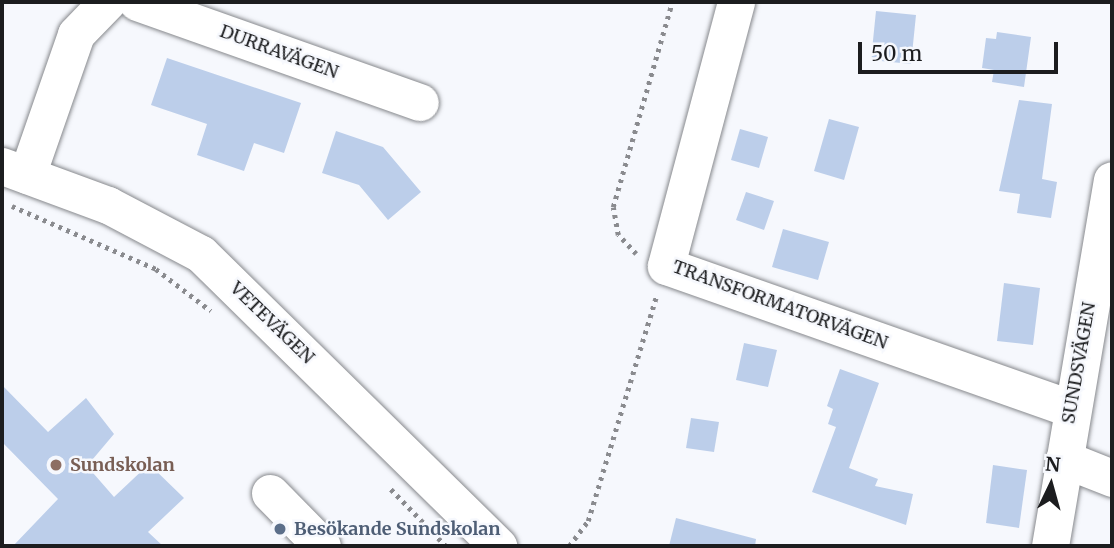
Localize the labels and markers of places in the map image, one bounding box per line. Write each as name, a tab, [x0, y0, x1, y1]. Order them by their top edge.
place label: Sundskolan	[70, 454, 175, 476]
marker: Sundskolan	[48, 457, 64, 473]
place label: Besökande Sundskolan	[294, 518, 500, 540]
marker: Besökande Sundskolan	[272, 521, 288, 537]

